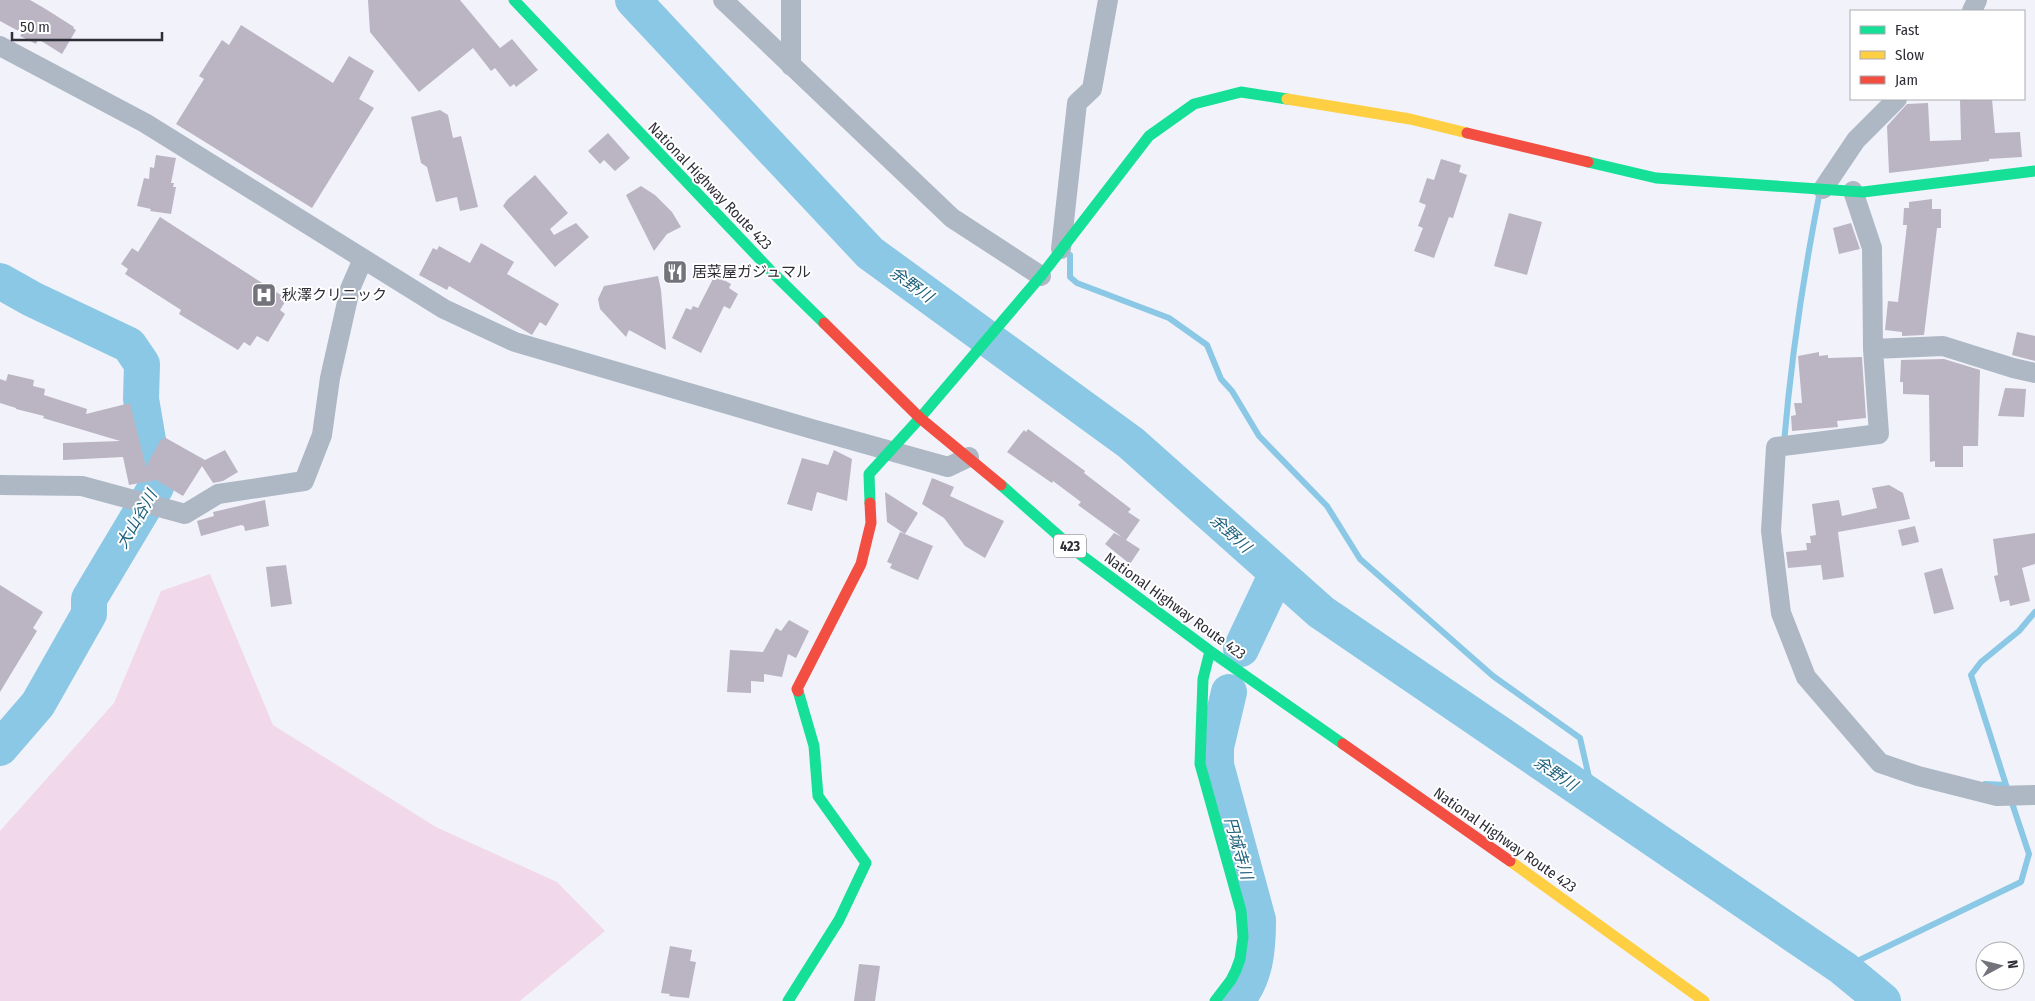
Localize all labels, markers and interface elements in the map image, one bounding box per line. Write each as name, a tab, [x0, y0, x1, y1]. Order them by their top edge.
scale bar	[12, 10, 162, 42]
legend	[1850, 10, 2025, 100]
text: 50 m	[20, 18, 50, 36]
text: Fast	[1895, 21, 1919, 39]
text: Slow	[1895, 46, 1924, 64]
text: Jam	[1895, 71, 1918, 89]
street label: National Highway Route 423	[644, 119, 776, 254]
restaurant icon: 居菜屋ガジュマル	[662, 259, 688, 285]
place label: 居菜屋ガジュマル	[692, 263, 811, 281]
water label: 余野川	[887, 263, 938, 307]
hospital icon: 秋澤クリニック	[251, 282, 277, 308]
place label: 秋澤クリニック	[282, 286, 387, 304]
water label: 大山谷川	[112, 485, 162, 552]
water label: 余野川	[1206, 510, 1256, 558]
road number: 423	[1054, 534, 1086, 558]
street label: National Highway Route 423	[1101, 549, 1249, 663]
water label: 余野川	[1531, 752, 1583, 796]
street label: National Highway Route 423	[1430, 784, 1580, 896]
water label: 円城寺川	[1221, 815, 1257, 883]
north arrow	[1975, 941, 2025, 991]
text: N	[2003, 959, 2021, 970]

